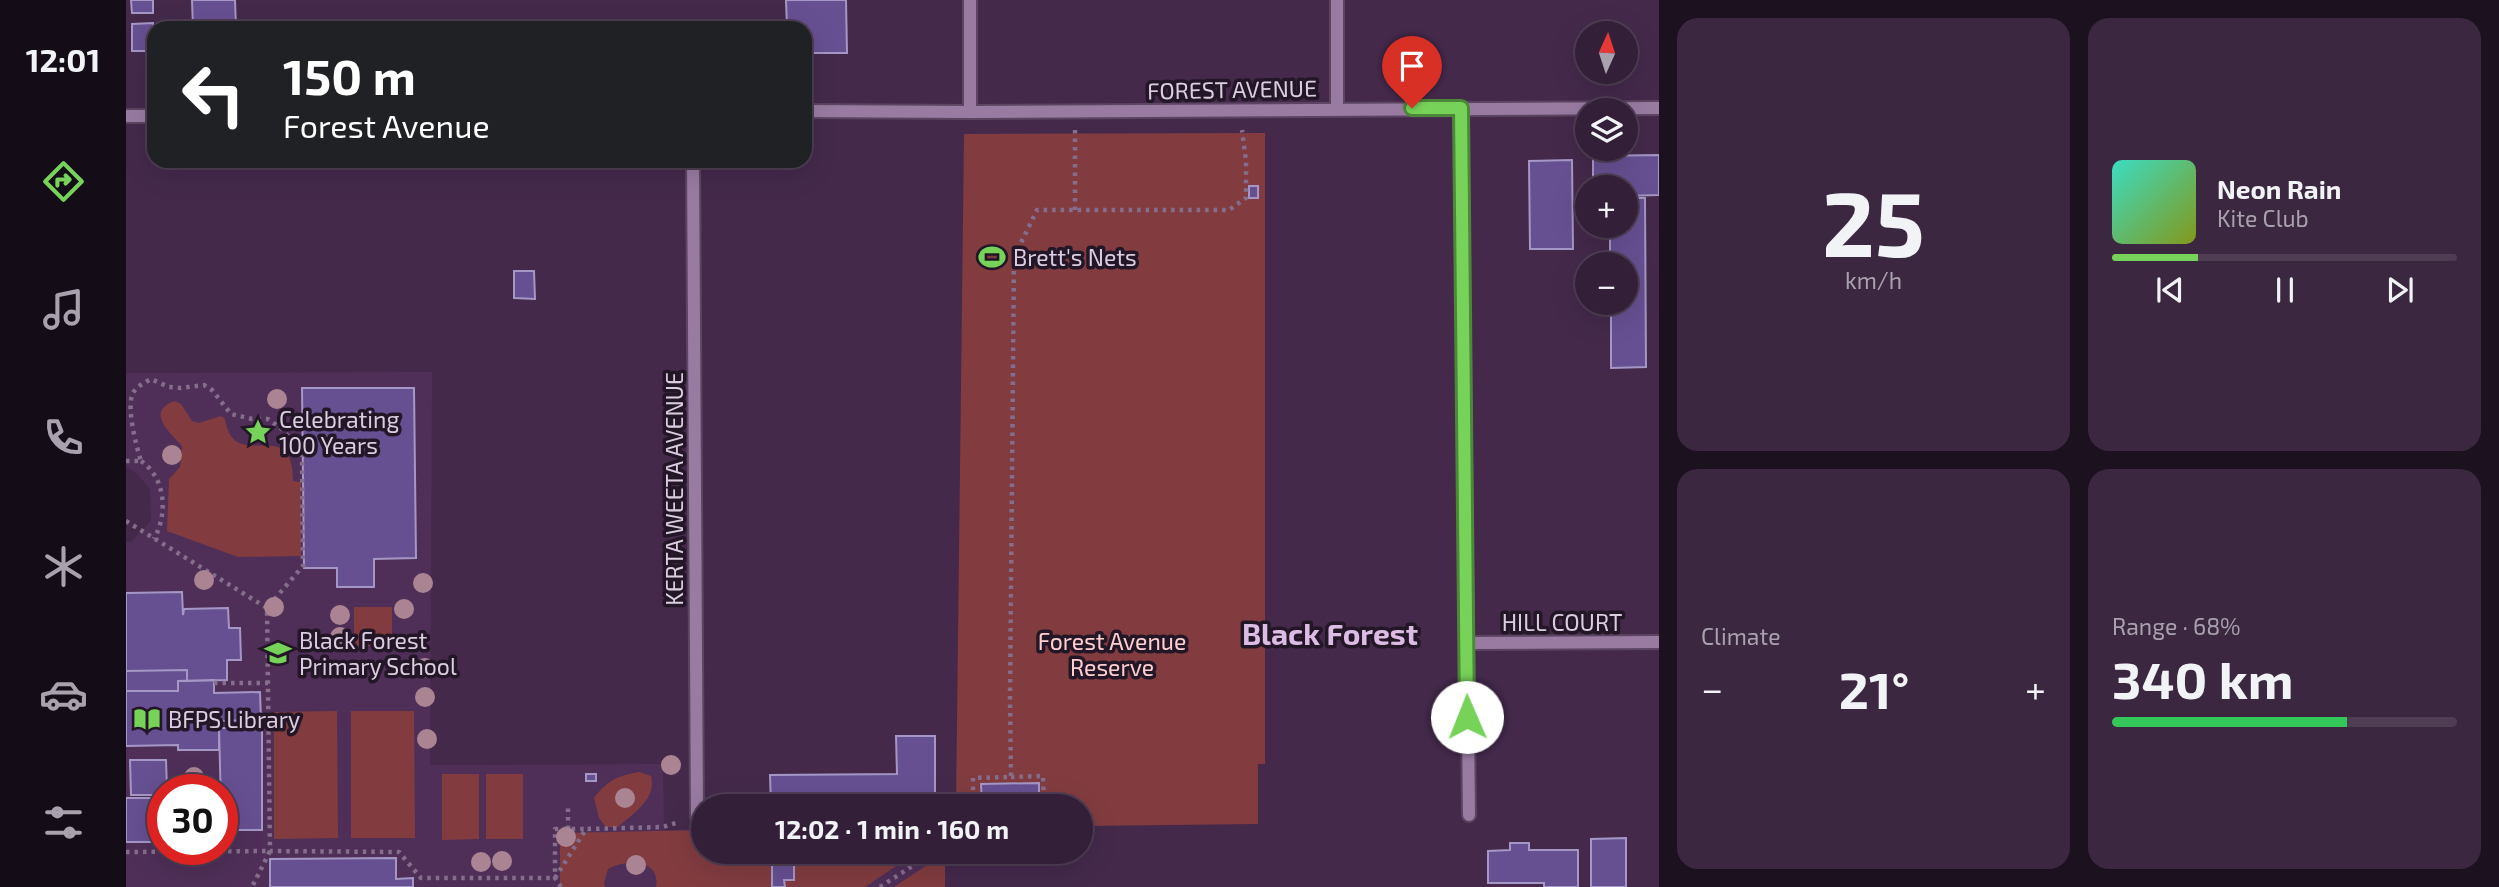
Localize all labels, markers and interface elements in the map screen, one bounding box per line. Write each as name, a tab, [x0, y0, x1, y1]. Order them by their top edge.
north arrow	[1575, 21, 1638, 84]
map controls	[1575, 21, 1638, 315]
pin	[1382, 36, 1442, 108]
text: 12:01	[26, 40, 100, 78]
text: 150 m	[283, 46, 416, 105]
icon: arrive	[1393, 47, 1431, 85]
icon: left	[168, 49, 259, 140]
street label: FOREST AVENUE	[1147, 74, 1317, 104]
button: layers	[1575, 98, 1638, 161]
text: Forest Avenue	[283, 106, 490, 144]
icon: directions	[39, 157, 88, 206]
text: 25	[1822, 166, 1925, 275]
text: Neon Rain	[2217, 173, 2341, 204]
button: +	[1575, 175, 1638, 238]
text: Kite Club	[2217, 204, 2309, 232]
sports icon: Brett's Nets	[977, 242, 1007, 272]
place label: Brett's Nets	[1013, 243, 1137, 271]
button: −	[1575, 252, 1638, 315]
text: km/h	[1845, 266, 1902, 294]
icon: previous	[2151, 271, 2189, 309]
icon: pause	[2266, 271, 2304, 309]
icon: next	[2381, 271, 2419, 309]
icon: music	[39, 285, 88, 334]
street label: KERTA WEETA AVENUE	[660, 372, 688, 606]
place label: Celebrating 100 Years	[279, 405, 399, 459]
icon: phone	[39, 413, 88, 462]
place icon: Celebrating 100 Years	[243, 417, 273, 447]
icon: climate	[39, 542, 88, 591]
street label: HILL COURT	[1502, 608, 1622, 636]
text: Range · 68%	[2112, 612, 2241, 640]
district label: Black Forest	[1242, 615, 1418, 651]
text: Climate	[1701, 622, 1781, 650]
place label: Black Forest Primary School	[299, 626, 457, 680]
park label: Forest Avenue Reserve	[1038, 627, 1186, 681]
school or university icon: Black Forest Primary School	[263, 638, 293, 668]
text: 340 km	[2112, 647, 2294, 709]
text: 21°	[1839, 657, 1909, 719]
text: −	[1701, 665, 1723, 711]
text: +	[2025, 665, 2046, 711]
icon: car	[39, 670, 88, 719]
position arrow	[1430, 680, 1504, 754]
library icon: BFPS Library	[132, 704, 162, 734]
place label: BFPS Library	[168, 705, 300, 733]
speed limit sign: 30	[147, 774, 238, 865]
icon: filters	[39, 798, 88, 847]
text: 12:02 · 1 min · 160 m	[775, 813, 1009, 844]

